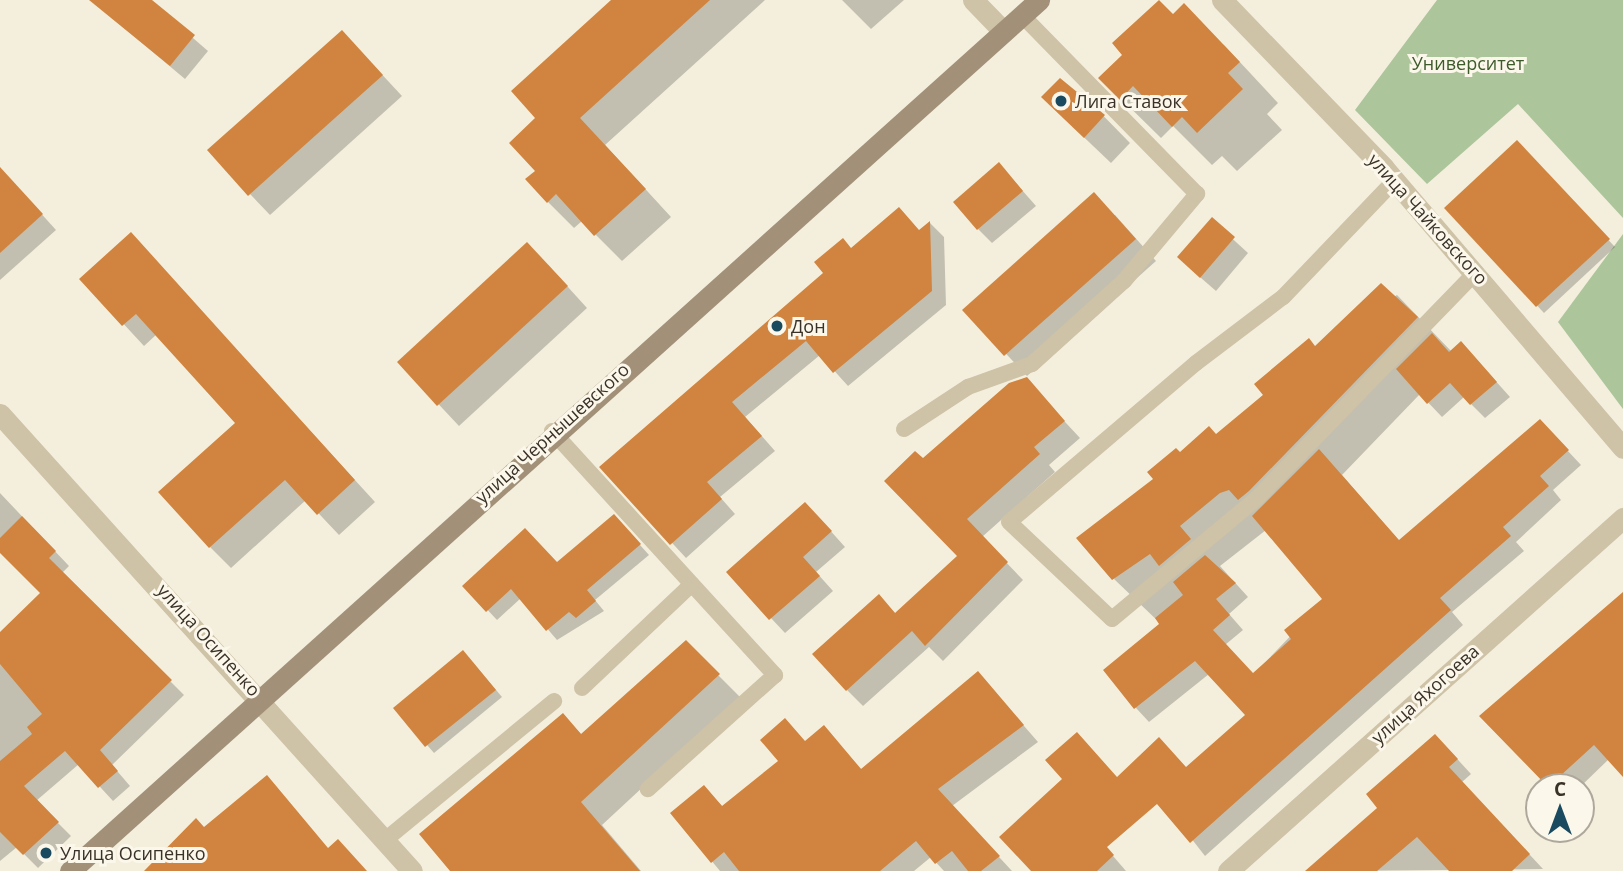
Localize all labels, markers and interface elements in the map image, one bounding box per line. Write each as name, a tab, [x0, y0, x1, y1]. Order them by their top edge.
park label: Университет	[1412, 52, 1524, 74]
place label: Лига Ставок	[1075, 90, 1182, 112]
marker: Лига Ставок	[1053, 93, 1069, 109]
street label: улица Чайковского	[1364, 149, 1492, 289]
place label: Дон	[791, 315, 826, 337]
marker: Дон	[769, 318, 785, 334]
street label: улица Чернышевского	[471, 358, 633, 508]
street label: улица Осипенко	[153, 579, 265, 701]
street label: улица Яхогоева	[1367, 640, 1483, 748]
north arrow	[1525, 773, 1595, 843]
text: С	[1554, 776, 1566, 802]
place label: Улица Осипенко	[60, 842, 206, 864]
marker: Улица Осипенко	[38, 845, 54, 861]

